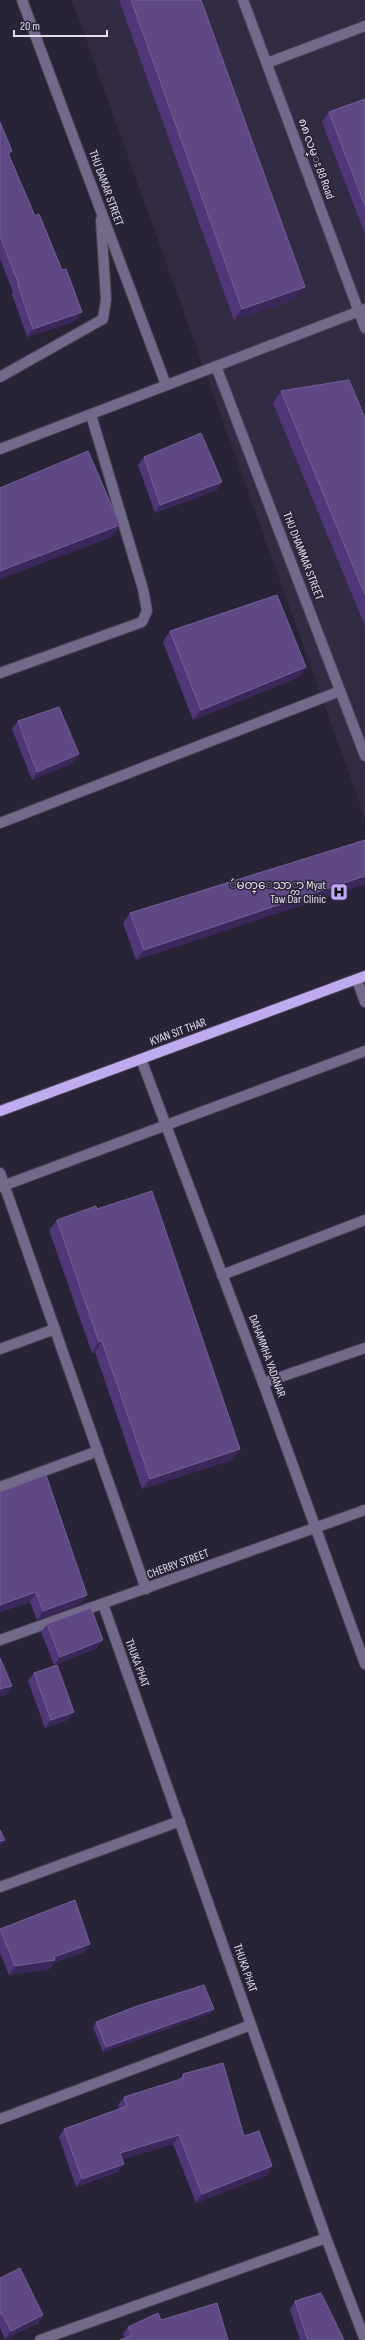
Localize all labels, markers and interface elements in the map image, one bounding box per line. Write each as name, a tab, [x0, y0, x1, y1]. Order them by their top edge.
scale bar	[14, 12, 107, 38]
text: 20 m	[20, 19, 40, 34]
street label: ၈၈ လမ္း 88 Road	[293, 117, 338, 202]
street label: THU DAMAR STREET	[85, 148, 127, 228]
street label: THU DHAMMAR STREET	[279, 510, 327, 602]
place label: ဴမတ္ေသာ္တာ Myat Taw Dar Clinic	[229, 877, 326, 907]
hospital icon: ဴမတ္ေသာ္တာ Myat Taw Dar Clinic	[329, 882, 349, 902]
street label: KYAN SIT THAR	[148, 1015, 209, 1049]
street label: DAHAMMHA YADANAR	[245, 1313, 289, 1400]
street label: CHERRY STREET	[145, 1546, 211, 1582]
street label: THUKA PHAT	[121, 1637, 153, 1689]
street label: THUKA PHAT	[230, 1942, 260, 1994]

